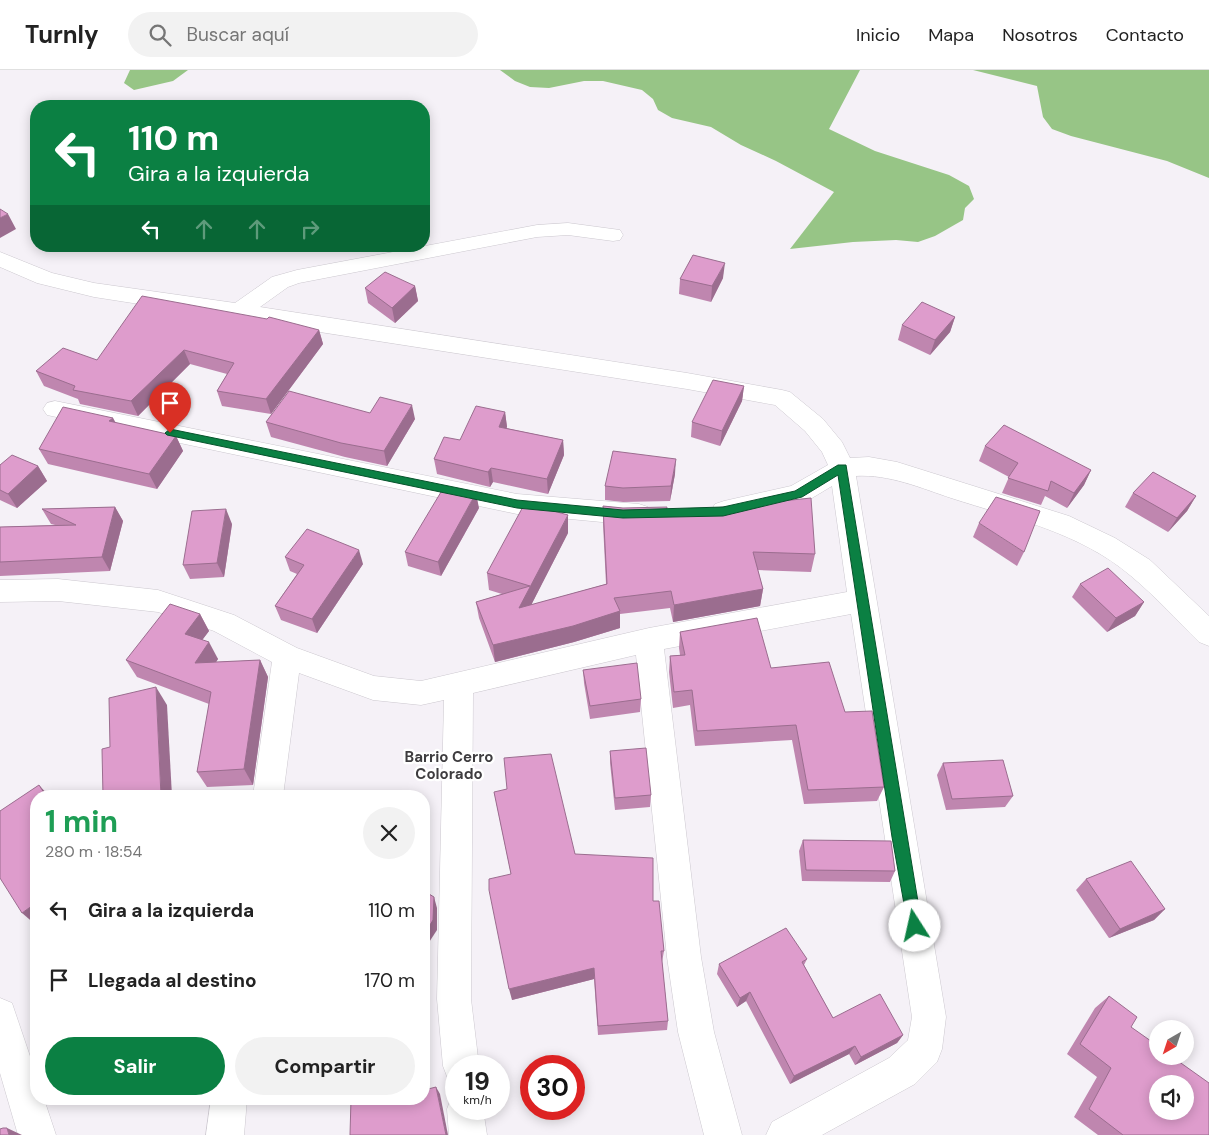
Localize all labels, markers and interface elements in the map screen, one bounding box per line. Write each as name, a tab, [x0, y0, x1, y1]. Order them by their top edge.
search box	[128, 12, 478, 57]
text: Turnly	[25, 19, 98, 50]
icon: search	[146, 21, 174, 49]
text: Buscar aquí	[186, 22, 289, 47]
text: Inicio	[856, 23, 900, 47]
text: Mapa	[928, 23, 974, 47]
text: Nosotros	[1002, 23, 1078, 47]
text: Contacto	[1106, 23, 1184, 47]
text: 110 m	[128, 115, 219, 161]
icon: left	[45, 120, 110, 185]
text: Gira a la izquierda	[128, 159, 309, 188]
icon: left	[137, 215, 165, 243]
icon: ahead	[190, 215, 218, 243]
icon: ahead	[243, 215, 271, 243]
icon: right	[296, 215, 324, 243]
pin	[149, 382, 191, 433]
icon: arrive	[156, 389, 184, 417]
district label: Barrio Cerro Colorado	[405, 747, 493, 784]
text: 1 min	[45, 802, 118, 841]
button: close	[363, 807, 415, 859]
text: 280 m · 18:54	[45, 841, 142, 862]
icon: left	[45, 896, 73, 924]
text: Gira a la izquierda	[88, 898, 254, 923]
text: 110 m	[368, 898, 415, 923]
position arrow	[888, 899, 940, 951]
icon: arrive	[45, 966, 73, 994]
text: Llegada al destino	[88, 968, 257, 993]
text: 170 m	[364, 968, 415, 993]
north arrow	[1149, 1020, 1194, 1065]
map controls	[1149, 1020, 1194, 1120]
button: Salir	[45, 1037, 225, 1095]
button: Compartir	[235, 1037, 415, 1095]
speed limit sign: 30	[520, 1055, 585, 1120]
text: 19	[465, 1065, 490, 1098]
button: sound	[1149, 1075, 1194, 1120]
text: km/h	[463, 1092, 492, 1108]

